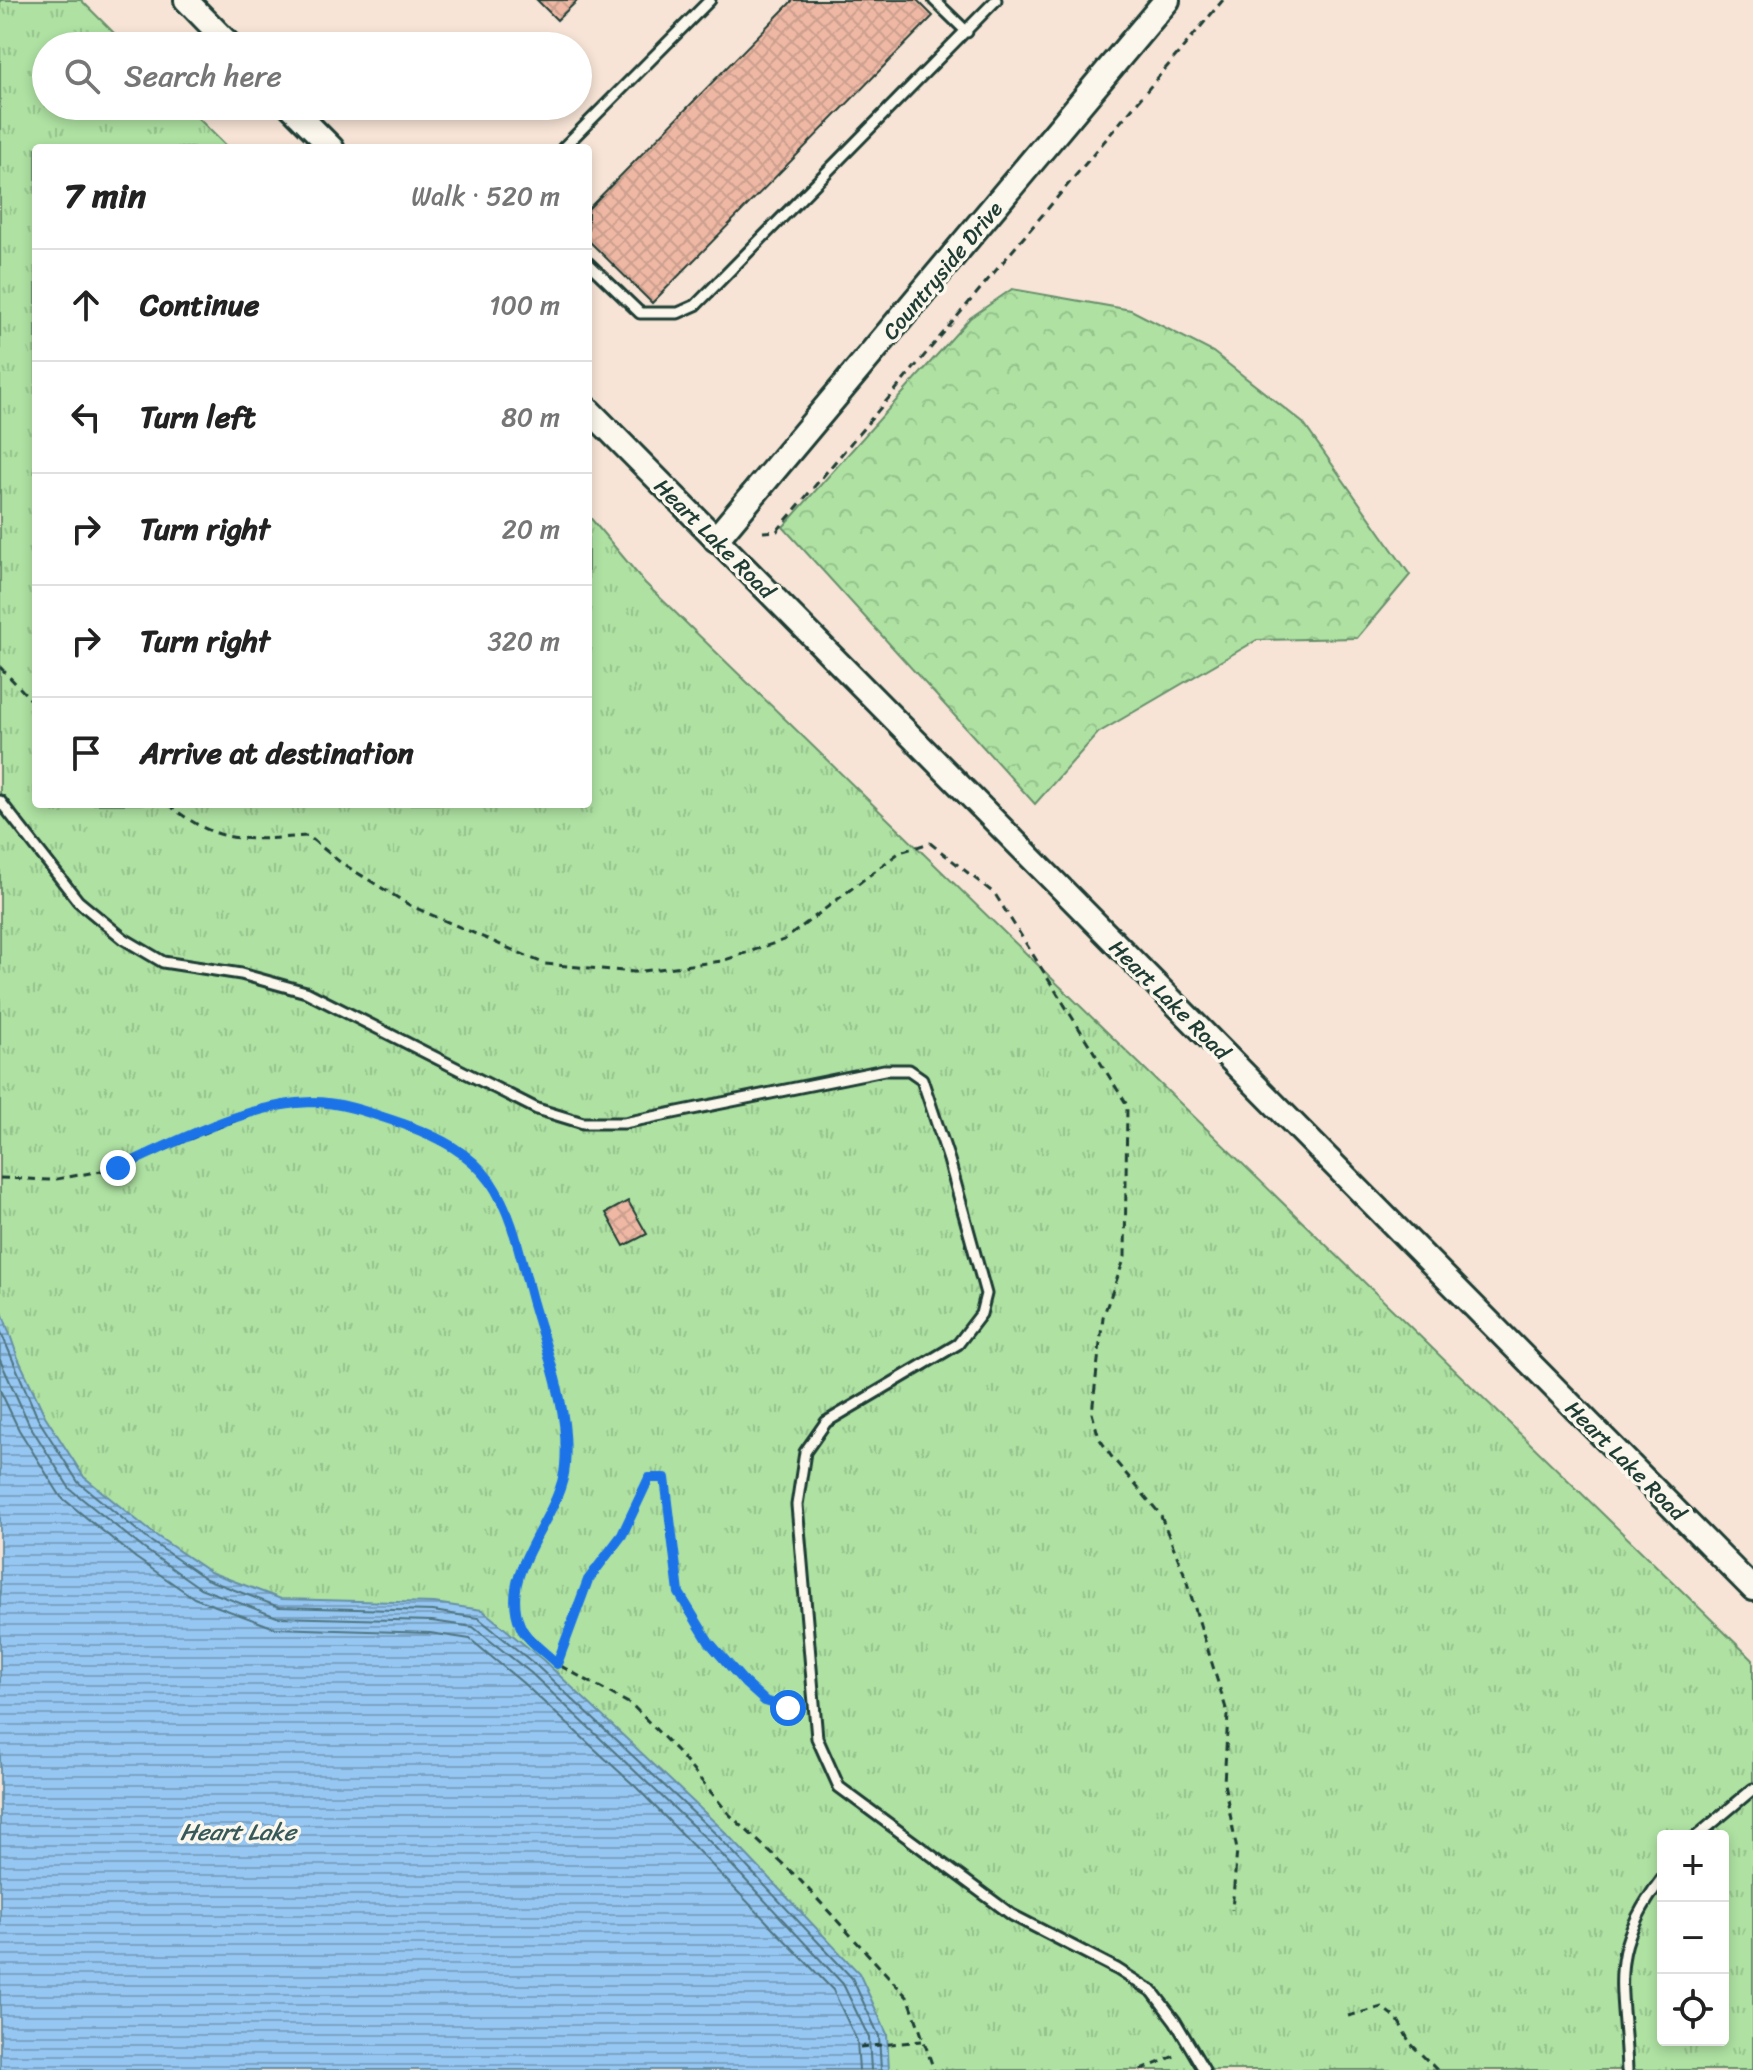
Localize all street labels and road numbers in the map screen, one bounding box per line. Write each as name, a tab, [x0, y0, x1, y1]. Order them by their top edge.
street label: Countryside Drive	[872, 191, 1013, 349]
street label: Heart Lake Road	[645, 468, 786, 609]
street label: Heart Lake Road	[1100, 929, 1241, 1070]
street label: Heart Lake Road	[1556, 1390, 1697, 1531]

